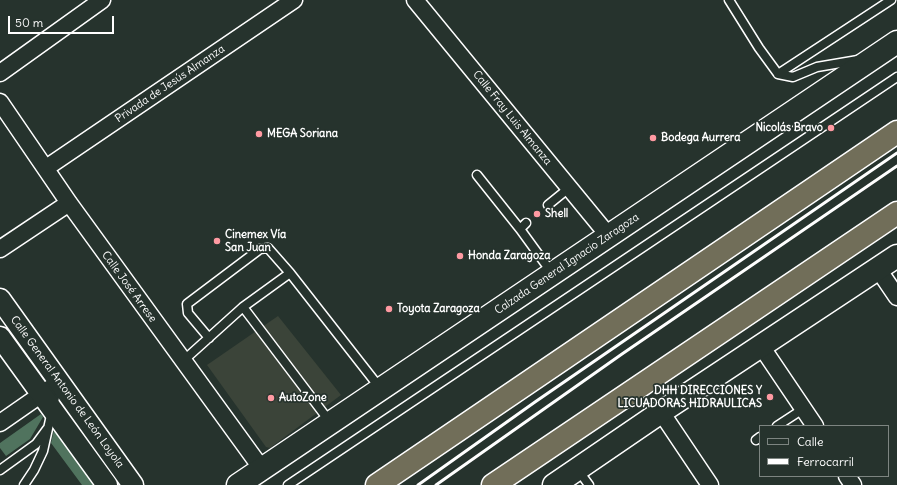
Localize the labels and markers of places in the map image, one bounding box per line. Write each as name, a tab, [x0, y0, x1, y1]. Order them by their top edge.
place label: Nicolás Bravo	[756, 121, 823, 135]
marker: Nicolás Bravo	[826, 123, 836, 133]
place label: MEGA Soriana	[267, 127, 338, 141]
marker: MEGA Soriana	[254, 129, 264, 139]
place label: Bodega Aurrera	[661, 131, 740, 145]
marker: Bodega Aurrera	[648, 133, 658, 143]
place label: Shell	[545, 207, 568, 221]
marker: Shell	[532, 209, 542, 219]
place label: Cinemex Vía San Juan	[225, 228, 286, 254]
marker: Cinemex Vía San Juan	[212, 236, 222, 246]
place label: Honda Zaragoza	[468, 249, 550, 263]
marker: Honda Zaragoza	[455, 251, 465, 261]
place label: Toyota Zaragoza	[397, 302, 480, 316]
marker: Toyota Zaragoza	[384, 304, 394, 314]
place label: DHH DIRECCIONES Y LICUADORAS HIDRAULICAS	[617, 384, 762, 410]
place label: AutoZone	[279, 391, 327, 405]
marker: DHH DIRECCIONES Y LICUADORAS HIDRAULICAS	[765, 392, 775, 402]
marker: AutoZone	[266, 393, 276, 403]

